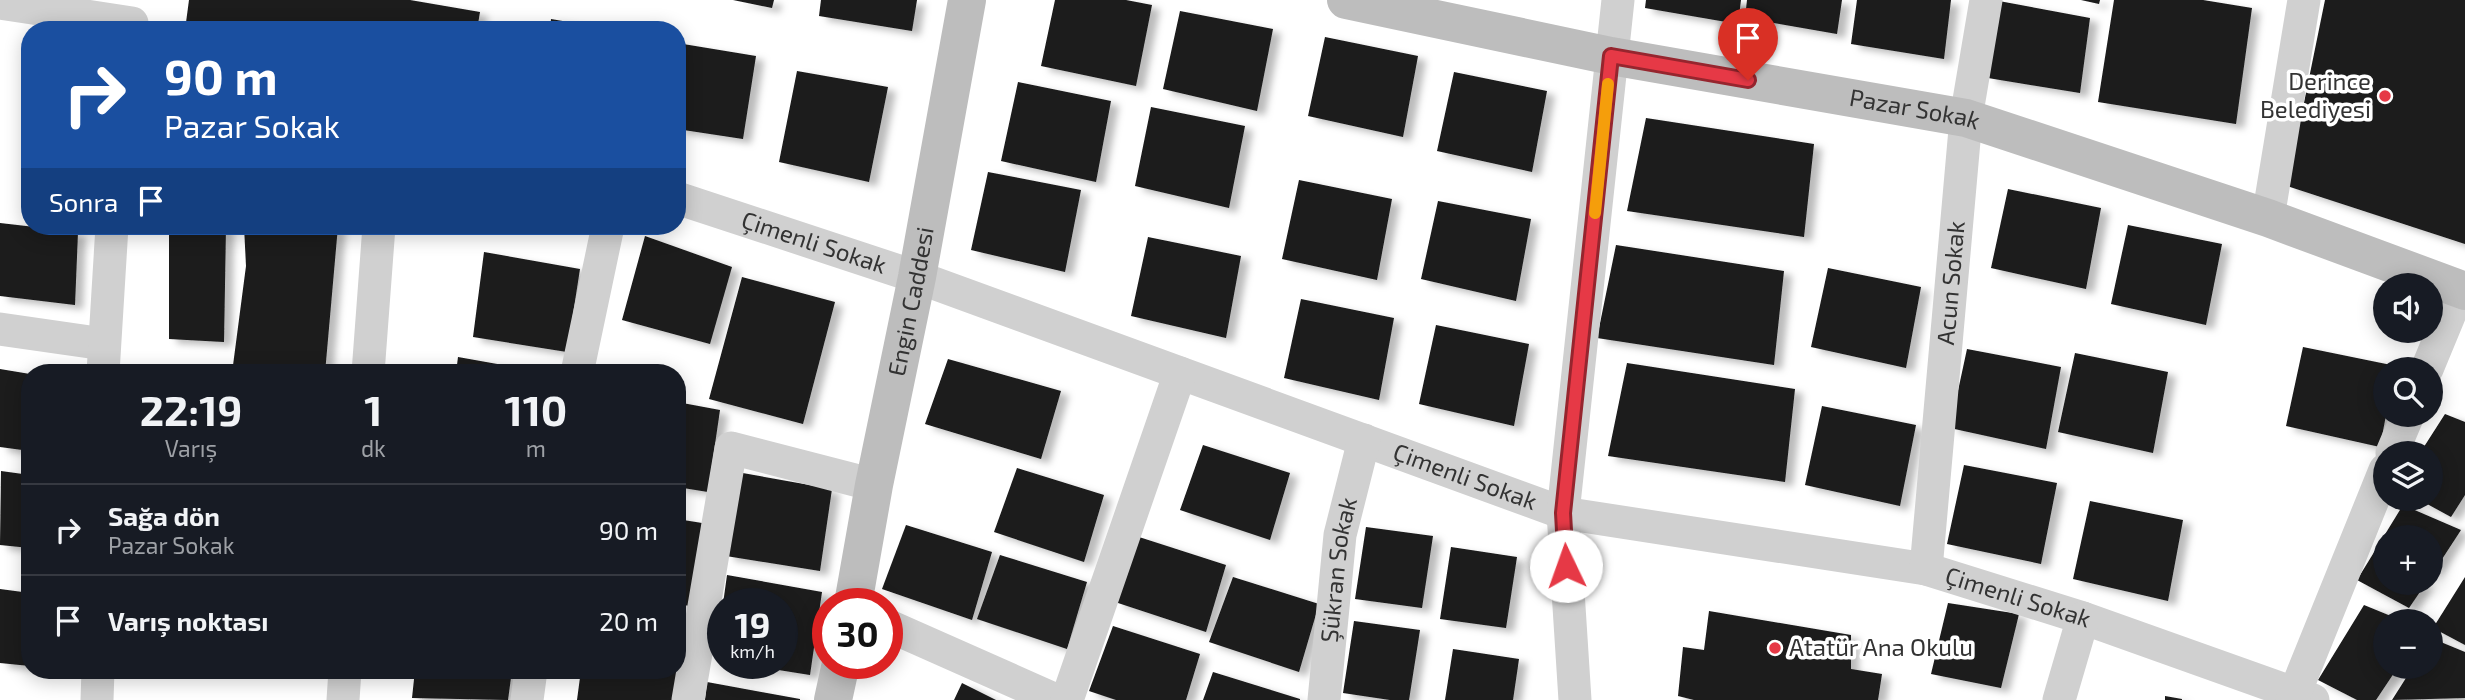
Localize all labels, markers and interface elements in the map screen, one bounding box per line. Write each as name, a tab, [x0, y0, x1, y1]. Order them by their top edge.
pin	[1718, 8, 1778, 80]
icon: arrive	[1729, 19, 1767, 57]
text: 90 m	[164, 46, 278, 105]
icon: right	[49, 49, 140, 140]
place label: Derince Belediyesi	[2260, 66, 2371, 123]
street label: Pazar Sokak	[1847, 82, 1984, 135]
marker: Derince Belediyesi	[2377, 88, 2393, 104]
text: Pazar Sokak	[164, 106, 340, 144]
icon: arrive	[132, 182, 170, 220]
text: Sonra	[49, 186, 118, 217]
street label: Çimenli Sokak	[738, 204, 890, 279]
street label: Acun Sokak	[1930, 220, 1970, 346]
street label: Engin Caddesi	[881, 224, 939, 379]
map controls	[2373, 273, 2443, 679]
button: sound	[2373, 273, 2443, 343]
button: search	[2373, 357, 2443, 427]
text: 22:19	[140, 384, 242, 434]
text: 1	[364, 384, 382, 434]
text: 110	[504, 384, 567, 434]
text: Varış	[165, 434, 217, 462]
text: dk	[361, 434, 386, 462]
text: m	[526, 434, 546, 462]
street label: Çimenli Sokak	[1389, 436, 1541, 515]
button: layers	[2373, 441, 2443, 511]
street label: Şükran Sokak	[1314, 494, 1362, 644]
text: Sağa dön	[108, 500, 220, 531]
icon: right	[49, 511, 87, 549]
text: 90 m	[599, 514, 658, 545]
button: +	[2373, 525, 2443, 595]
position arrow	[1529, 529, 1603, 603]
text: Pazar Sokak	[108, 531, 234, 559]
street label: Çimenli Sokak	[1942, 560, 2095, 633]
speed limit sign: 30	[812, 588, 903, 679]
icon: arrive	[49, 602, 87, 640]
text: 19	[735, 603, 770, 645]
text: Varış noktası	[108, 605, 268, 636]
text: 20 m	[599, 605, 658, 636]
button: −	[2373, 609, 2443, 679]
place label: Atatür Ana Okulu	[1789, 632, 1973, 661]
text: km/h	[730, 640, 775, 662]
marker: Atatür Ana Okulu	[1767, 640, 1783, 656]

